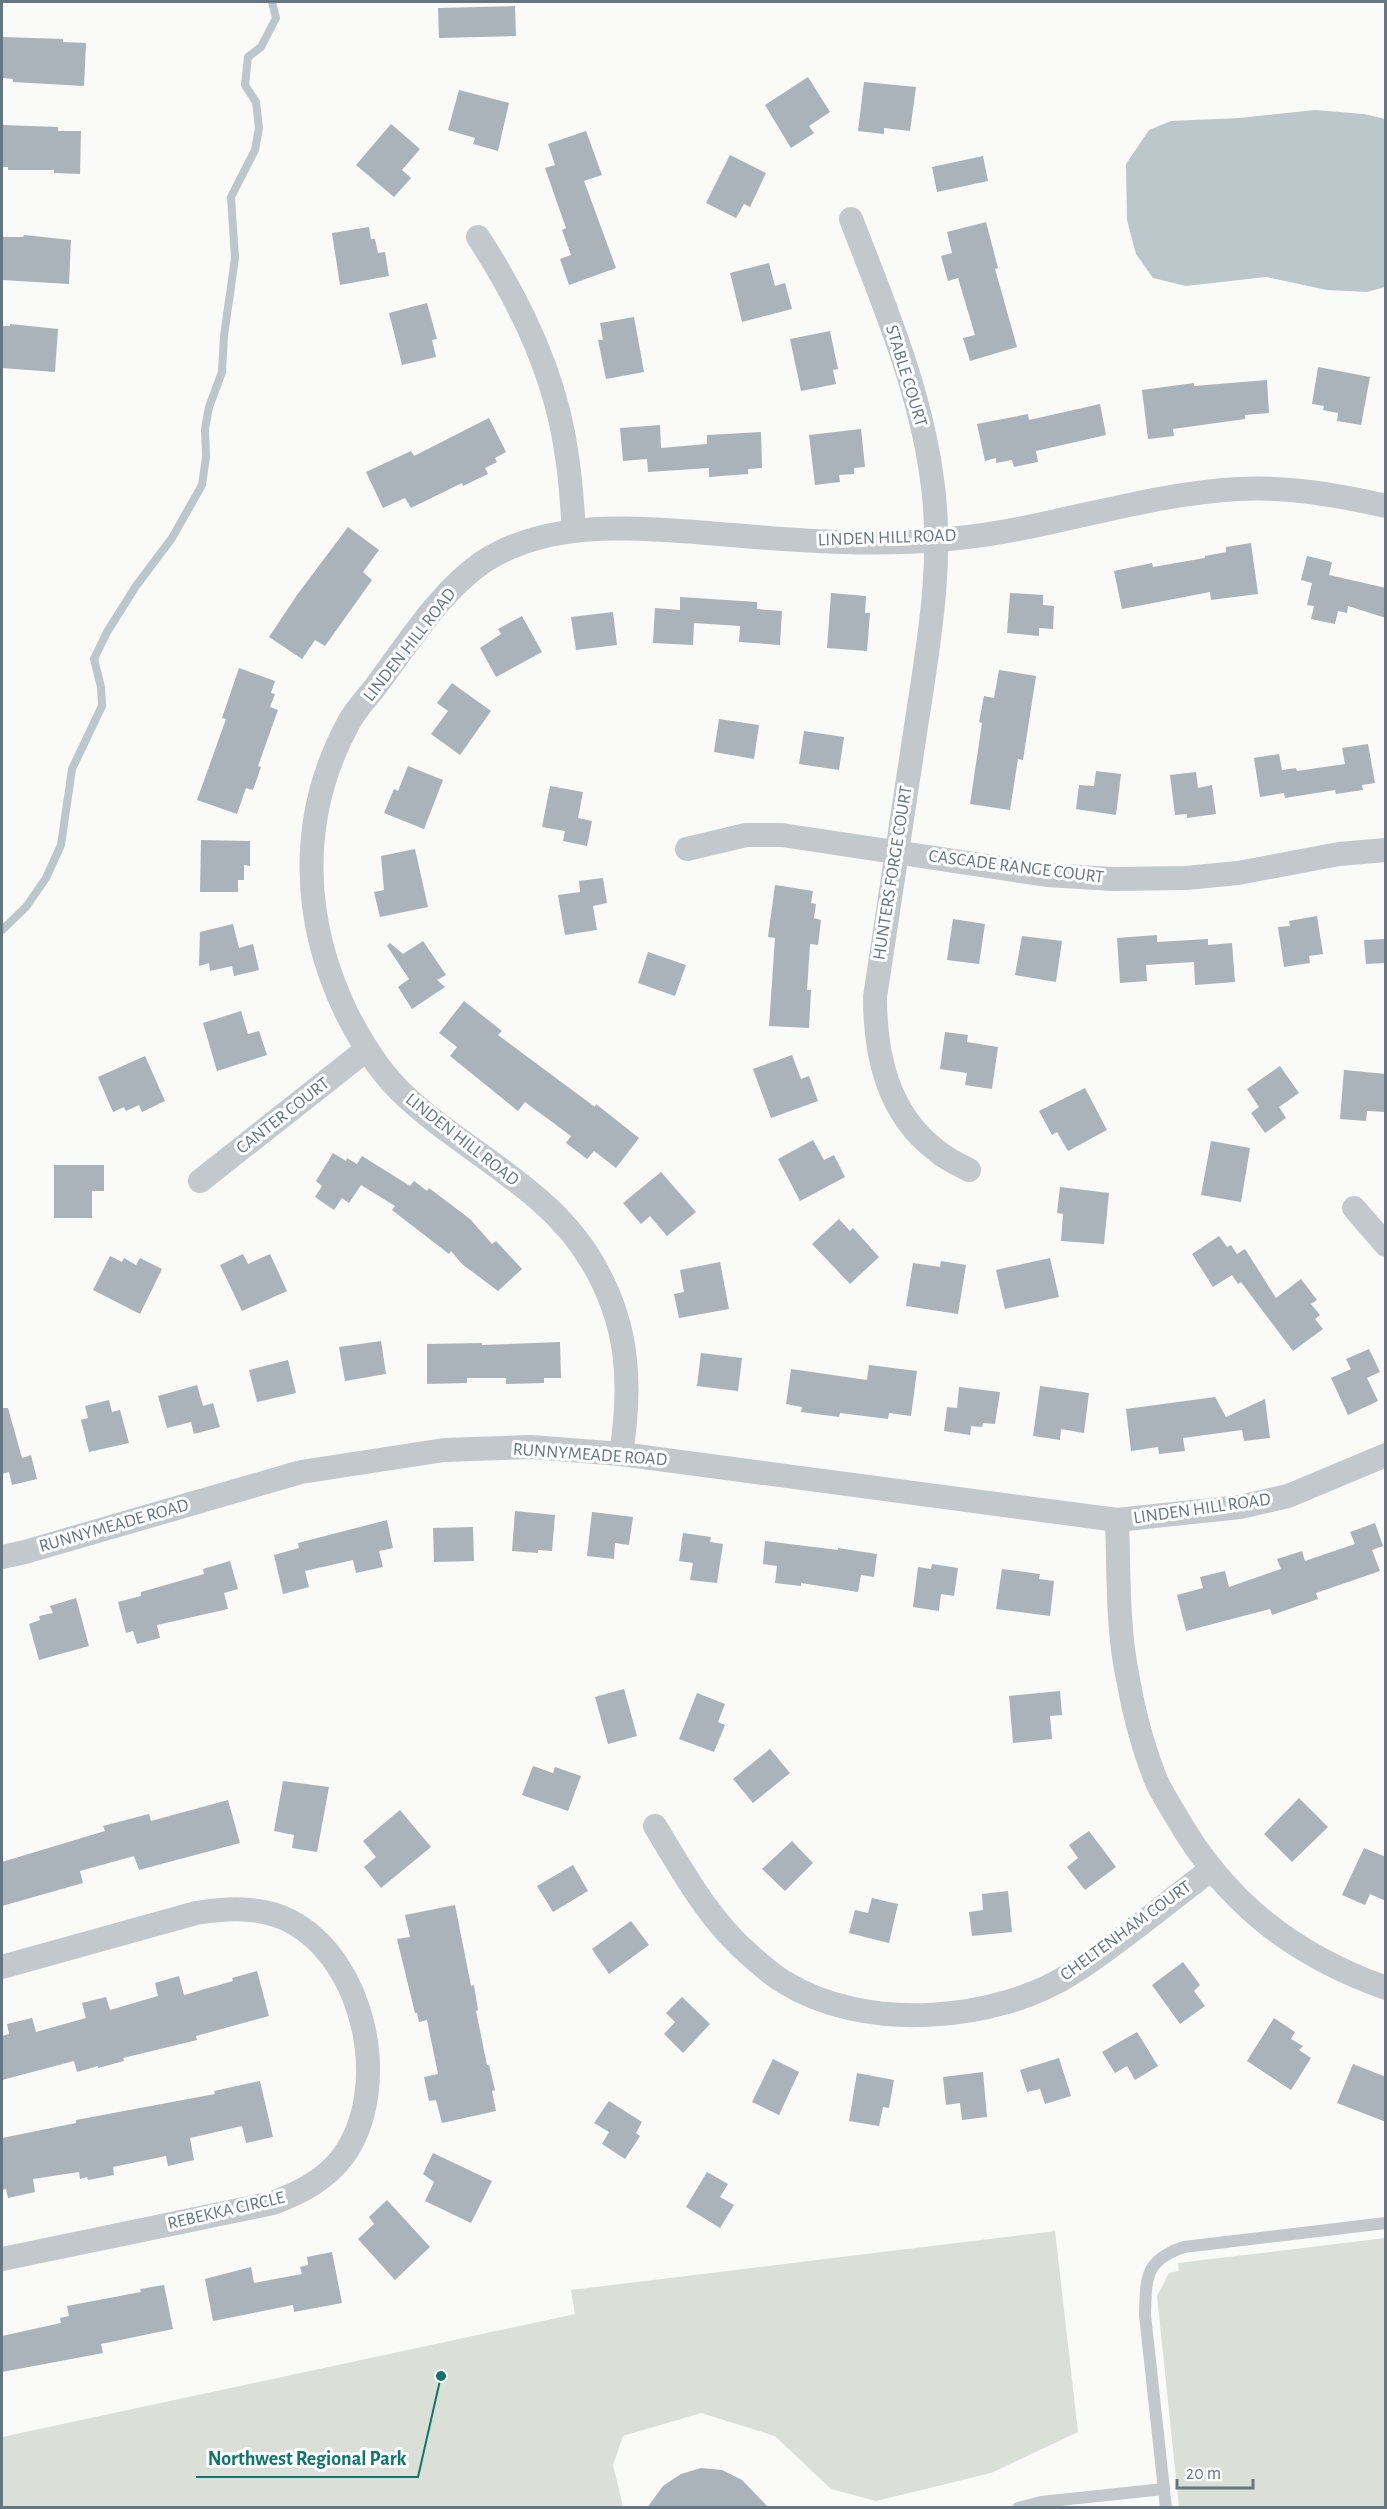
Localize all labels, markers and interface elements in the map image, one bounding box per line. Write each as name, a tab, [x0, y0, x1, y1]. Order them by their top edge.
street label: STABLE COURT	[882, 323, 930, 429]
street label: LINDEN HILL ROAD	[818, 527, 956, 549]
street label: LINDEN HILL ROAD	[360, 585, 460, 705]
street label: HUNTERS FORGE COURT	[870, 784, 916, 961]
street label: CASCADE RANGE COURT	[927, 847, 1105, 887]
street label: CANTER COURT	[233, 1074, 333, 1158]
street label: LINDEN HILL ROAD	[402, 1090, 522, 1190]
street label: RUNNYMEADE ROAD	[512, 1441, 668, 1469]
street label: LINDEN HILL ROAD	[1132, 1490, 1272, 1528]
street label: RUNNYMEADE ROAD	[37, 1496, 191, 1556]
street label: CHELTENHAM COURT	[1057, 1878, 1195, 1984]
street label: REBEKKA CIRCLE	[166, 2189, 287, 2233]
callout: Northwest Regional Park	[196, 2439, 418, 2477]
text: Northwest Regional Park	[208, 2449, 406, 2469]
scale bar	[1177, 2452, 1254, 2490]
text: 20 m	[1186, 2465, 1221, 2483]

